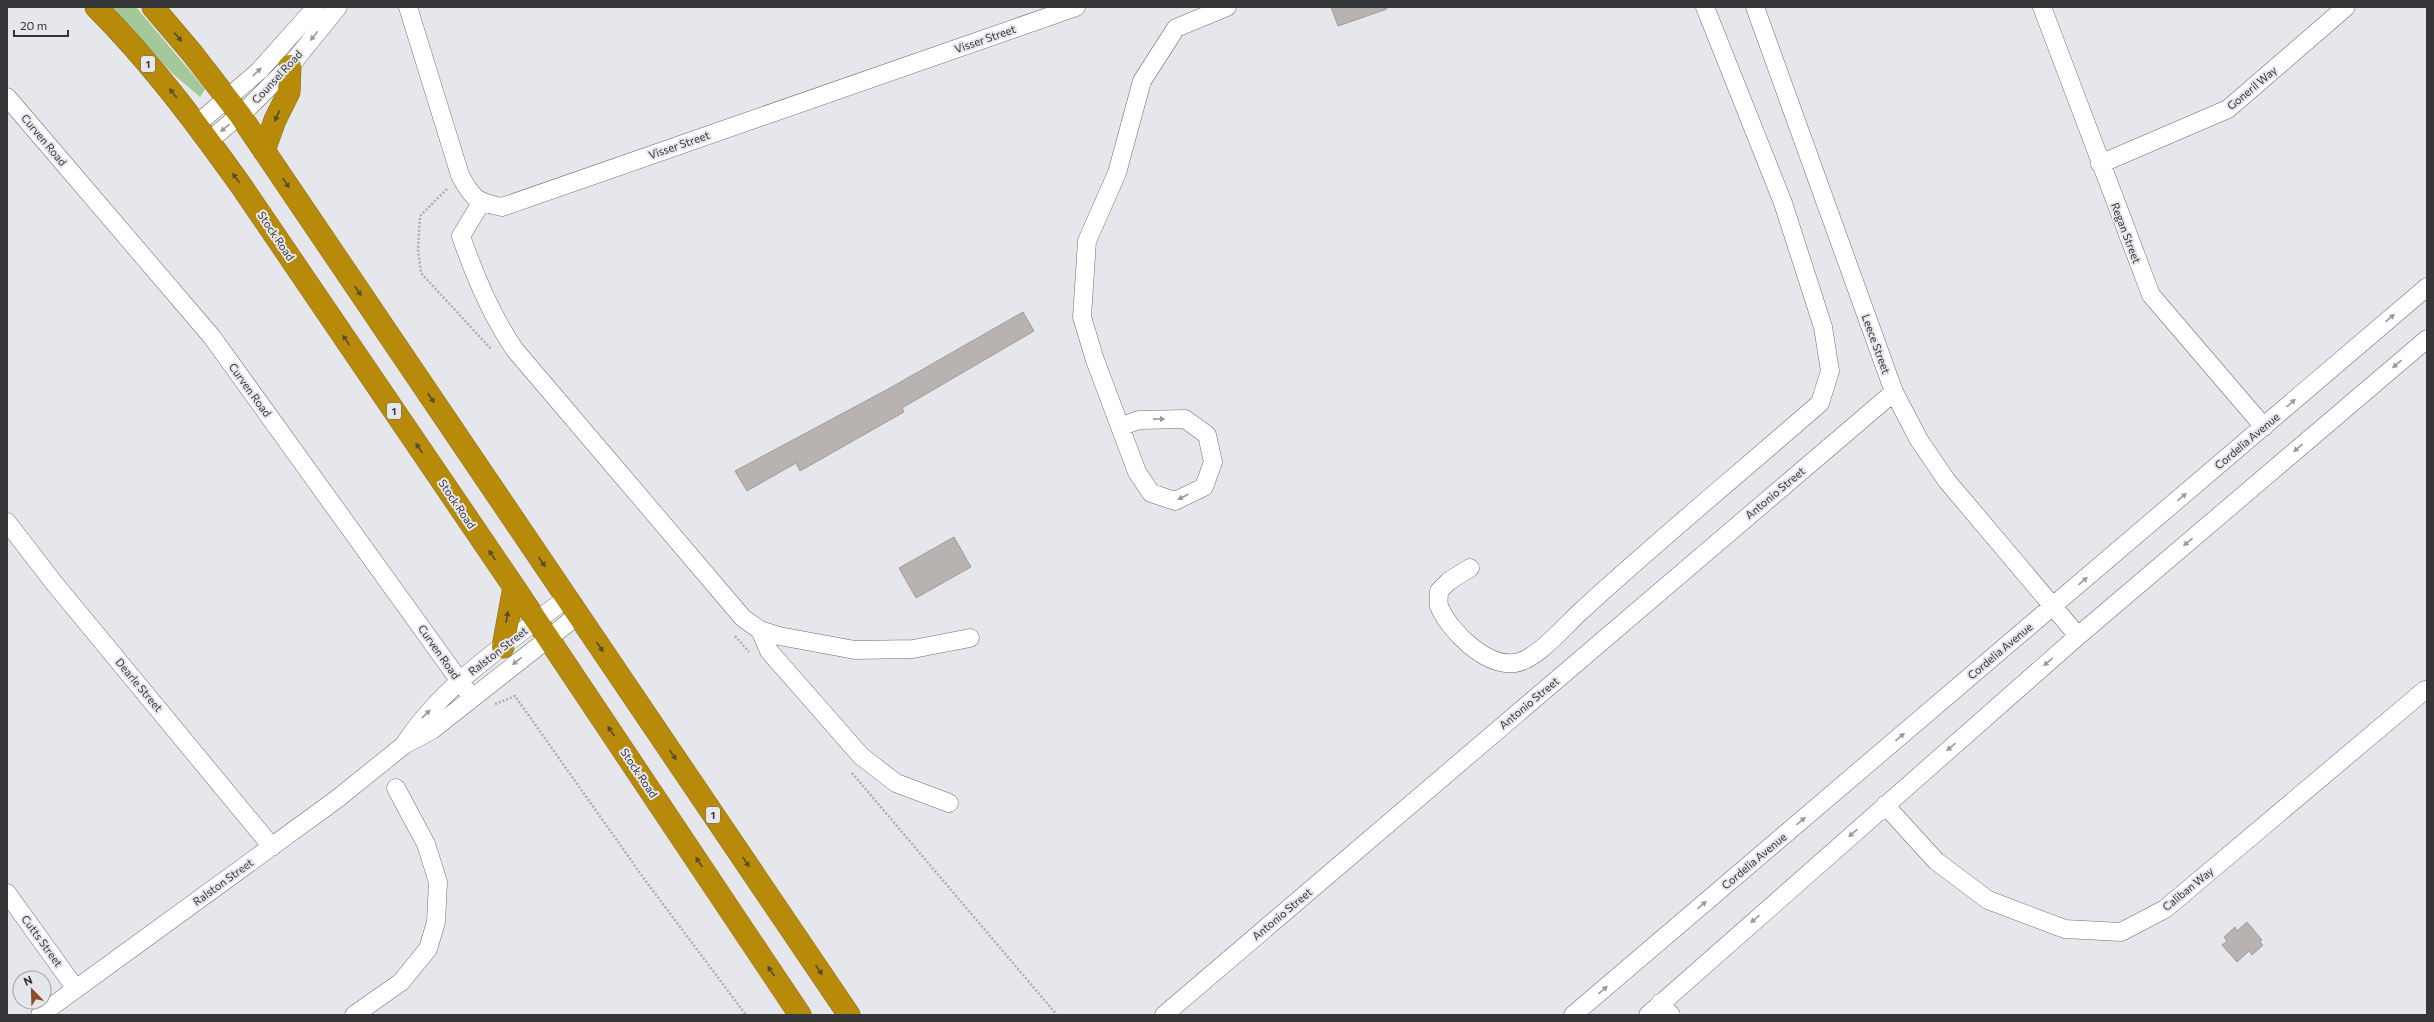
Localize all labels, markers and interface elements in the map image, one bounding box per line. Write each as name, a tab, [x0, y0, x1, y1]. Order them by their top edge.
scale bar	[14, 12, 68, 38]
text: 20 m	[20, 18, 47, 32]
street label: Visser Street	[953, 22, 1018, 55]
one-way arrow	[174, 31, 183, 42]
one-way arrow	[310, 31, 319, 42]
street label: Counsel Road	[249, 47, 305, 106]
road number: 1	[141, 56, 155, 72]
street label: Goneril Way	[2224, 63, 2279, 112]
one-way arrow	[252, 67, 262, 77]
one-way arrow	[168, 88, 177, 99]
one-way arrow	[274, 110, 280, 122]
street label: Curven Road	[19, 111, 70, 168]
one-way arrow	[219, 123, 230, 132]
street label: Visser Street	[647, 128, 712, 161]
one-way arrow	[233, 173, 241, 183]
one-way arrow	[282, 178, 290, 188]
street label: Regan Street	[2109, 201, 2144, 265]
street label: Stock Road	[255, 209, 298, 263]
one-way arrow	[355, 285, 362, 296]
street label: Leece Street	[1860, 312, 1893, 376]
one-way arrow	[2385, 314, 2395, 323]
one-way arrow	[342, 335, 350, 345]
street label: Curven Road	[227, 360, 274, 419]
one-way arrow	[2392, 360, 2403, 369]
one-way arrow	[427, 393, 435, 404]
one-way arrow	[2286, 399, 2297, 408]
road number: 1	[387, 403, 401, 419]
street label: Cordelia Avenue	[2212, 410, 2282, 472]
one-way arrow	[1153, 416, 1166, 422]
one-way arrow	[415, 442, 423, 453]
one-way arrow	[2293, 444, 2304, 453]
street label: Antonio Street	[1742, 464, 1807, 521]
street label: Stock Road	[436, 477, 479, 531]
one-way arrow	[2177, 492, 2187, 501]
one-way arrow	[1177, 494, 1189, 500]
one-way arrow	[2183, 537, 2194, 546]
one-way arrow	[488, 550, 496, 560]
one-way arrow	[538, 556, 546, 567]
one-way arrow	[2078, 576, 2088, 586]
one-way arrow	[505, 611, 511, 623]
street label: Cordelia Avenue	[1965, 620, 2035, 682]
street label: Curven Road	[416, 622, 463, 681]
street label: Ralston Street	[466, 623, 530, 678]
one-way arrow	[596, 642, 604, 652]
street label: Dearle Street	[113, 655, 166, 714]
one-way arrow	[512, 657, 523, 666]
one-way arrow	[2043, 657, 2054, 666]
street label: Antonio Street	[1496, 674, 1561, 731]
one-way arrow	[422, 710, 431, 719]
one-way arrow	[607, 726, 615, 736]
one-way arrow	[1894, 732, 1905, 741]
one-way arrow	[1945, 743, 1956, 752]
street label: Stock Road	[618, 746, 661, 800]
one-way arrow	[669, 749, 677, 760]
road number: 1	[706, 807, 720, 823]
one-way arrow	[1796, 817, 1805, 826]
one-way arrow	[1848, 829, 1858, 838]
street label: Cordelia Avenue	[1719, 830, 1789, 892]
street label: Ralston Street	[190, 855, 256, 908]
one-way arrow	[742, 856, 749, 868]
one-way arrow	[695, 857, 703, 867]
street label: Caliban Way	[2160, 864, 2216, 913]
street label: Antonio Street	[1249, 885, 1314, 942]
one-way arrow	[1696, 901, 1707, 910]
street label: Cutts Street	[19, 912, 66, 970]
one-way arrow	[1750, 914, 1760, 924]
one-way arrow	[815, 964, 822, 976]
one-way arrow	[767, 966, 775, 976]
north arrow	[12, 970, 52, 1010]
text: N	[22, 973, 34, 988]
one-way arrow	[1597, 985, 1608, 994]

